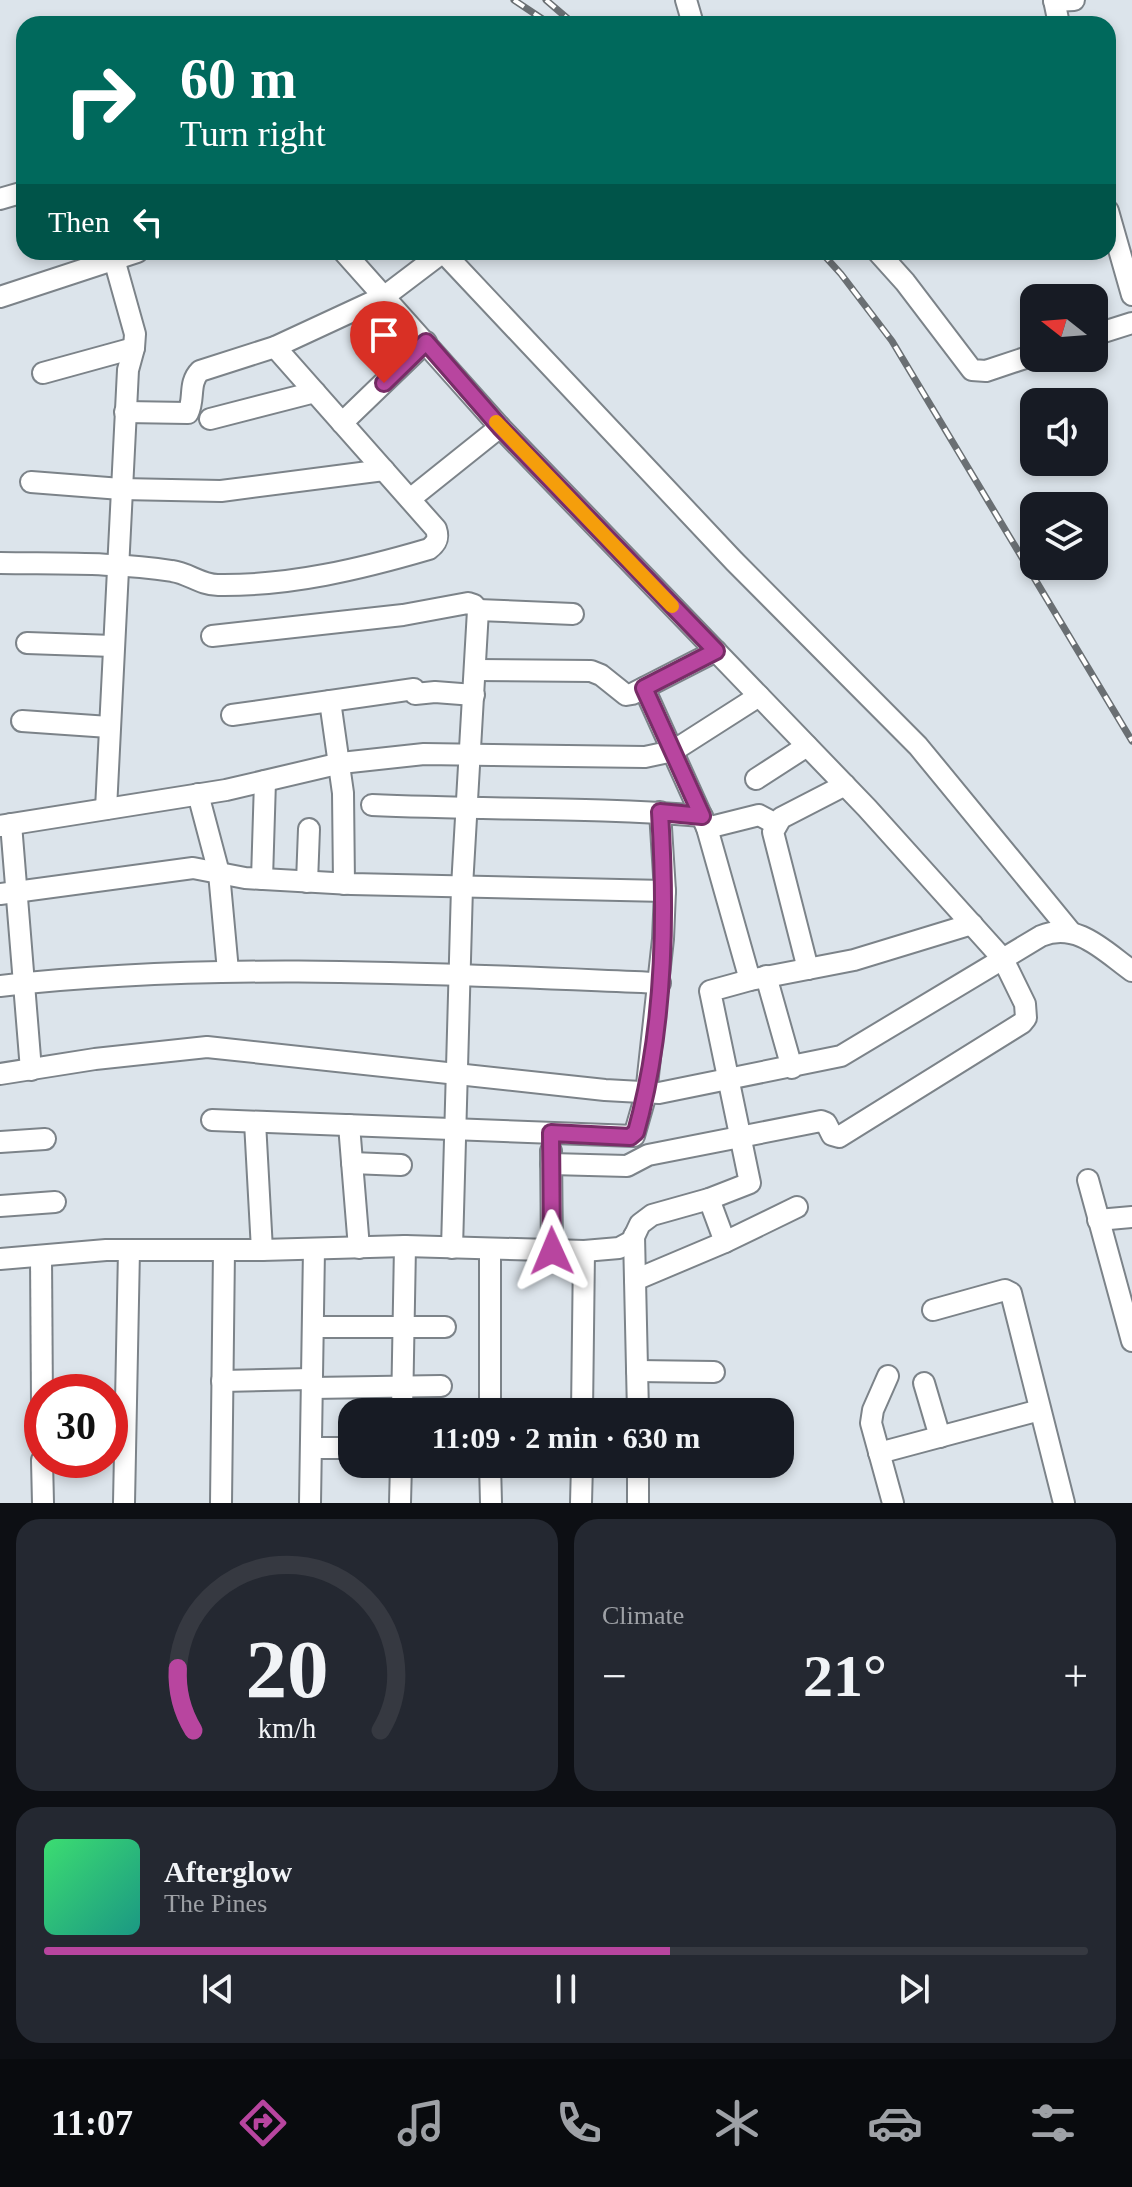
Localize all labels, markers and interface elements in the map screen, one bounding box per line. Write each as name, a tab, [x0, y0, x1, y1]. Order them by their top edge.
icon: right	[48, 48, 152, 152]
text: 60 m	[180, 48, 297, 110]
text: Turn right	[180, 114, 326, 154]
icon: left	[126, 200, 170, 244]
text: Then	[48, 205, 110, 238]
north arrow	[1020, 284, 1108, 372]
map controls	[1020, 284, 1108, 580]
pin	[350, 301, 418, 383]
icon: arrive	[362, 313, 406, 357]
button: sound	[1020, 388, 1108, 476]
button: layers	[1020, 492, 1108, 580]
position arrow	[510, 1209, 594, 1293]
speed limit sign: 30	[24, 1374, 128, 1478]
text: 11:09 · 2 min · 630 m	[432, 1421, 700, 1454]
text: Climate	[602, 1601, 684, 1630]
text: 20	[245, 1623, 329, 1715]
text: 21°	[803, 1643, 887, 1709]
text: −	[602, 1652, 627, 1701]
text: +	[1063, 1652, 1088, 1701]
text: km/h	[258, 1713, 316, 1744]
text: Afterglow	[164, 1855, 292, 1888]
text: The Pines	[164, 1889, 267, 1918]
icon: previous	[196, 1967, 240, 2011]
icon: pause	[544, 1967, 588, 2011]
icon: next	[892, 1967, 936, 2011]
icon: directions	[235, 2095, 291, 2151]
icon: music	[393, 2095, 449, 2151]
icon: phone	[551, 2095, 607, 2151]
icon: climate	[709, 2095, 765, 2151]
icon: car	[867, 2095, 923, 2151]
icon: filters	[1025, 2095, 1081, 2151]
text: 11:07	[51, 2103, 133, 2143]

